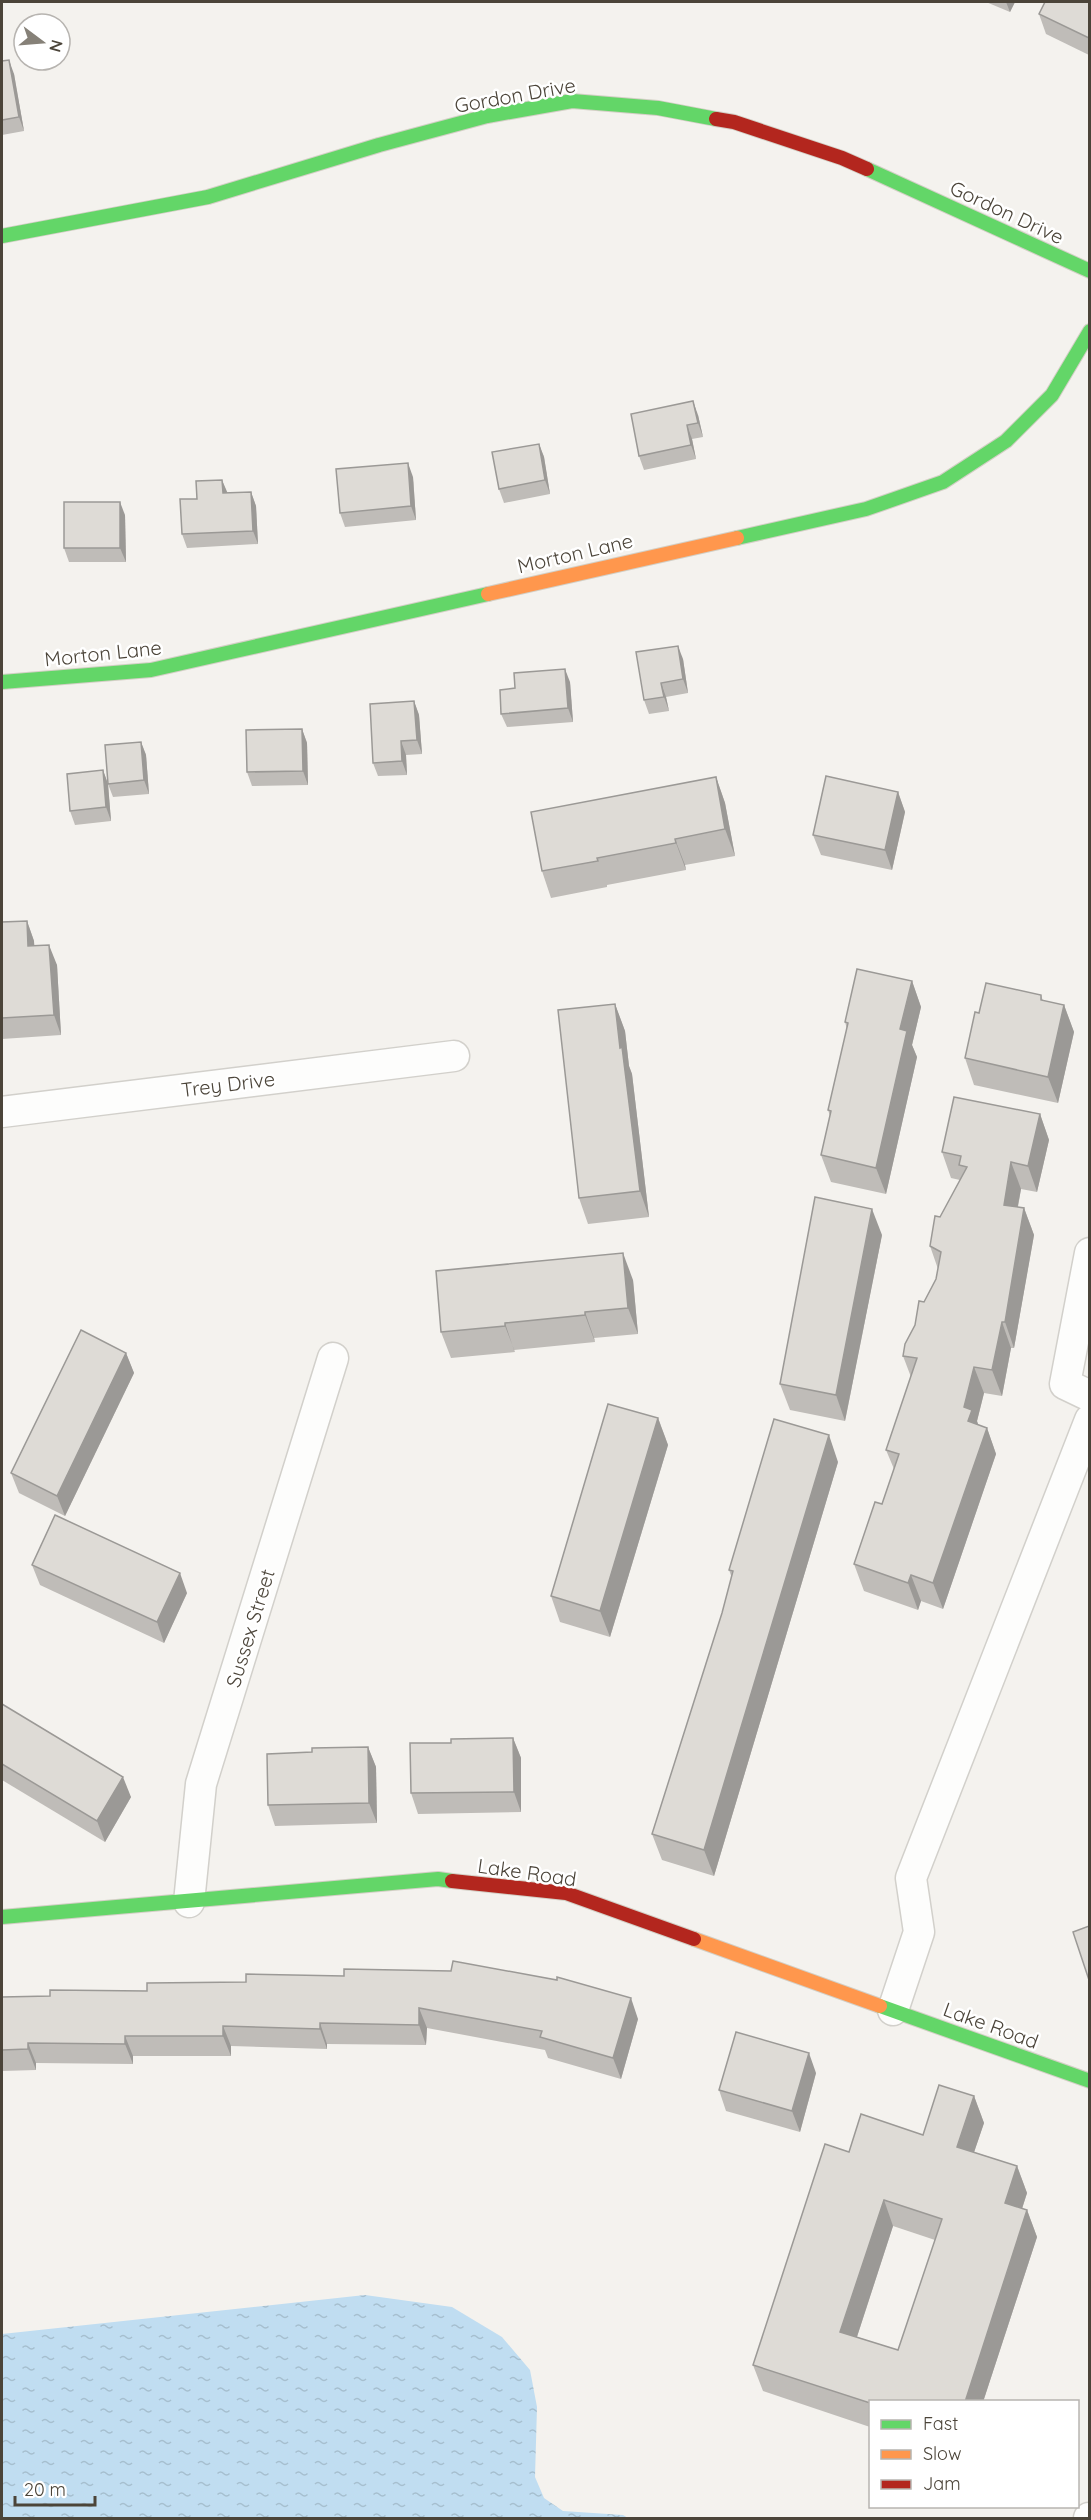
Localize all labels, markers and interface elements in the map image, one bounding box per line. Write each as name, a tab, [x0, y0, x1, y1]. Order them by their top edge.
north arrow	[12, 12, 72, 72]
text: N	[45, 38, 68, 55]
street label: Gordon Drive	[452, 72, 578, 118]
street label: Gordon Drive	[946, 175, 1068, 249]
street label: Morton Lane	[515, 528, 635, 578]
street label: Morton Lane	[43, 634, 163, 672]
street label: Trey Drive	[180, 1066, 276, 1102]
street label: Sussex Street	[220, 1566, 280, 1690]
street label: Lake Road	[476, 1853, 578, 1891]
street label: Lake Road	[940, 1996, 1042, 2054]
legend	[869, 2400, 1079, 2508]
text: Fast	[923, 2412, 958, 2435]
text: Slow	[923, 2442, 961, 2465]
scale bar	[15, 2469, 94, 2507]
text: Jam	[923, 2472, 961, 2495]
text: 20 m	[24, 2478, 66, 2501]

